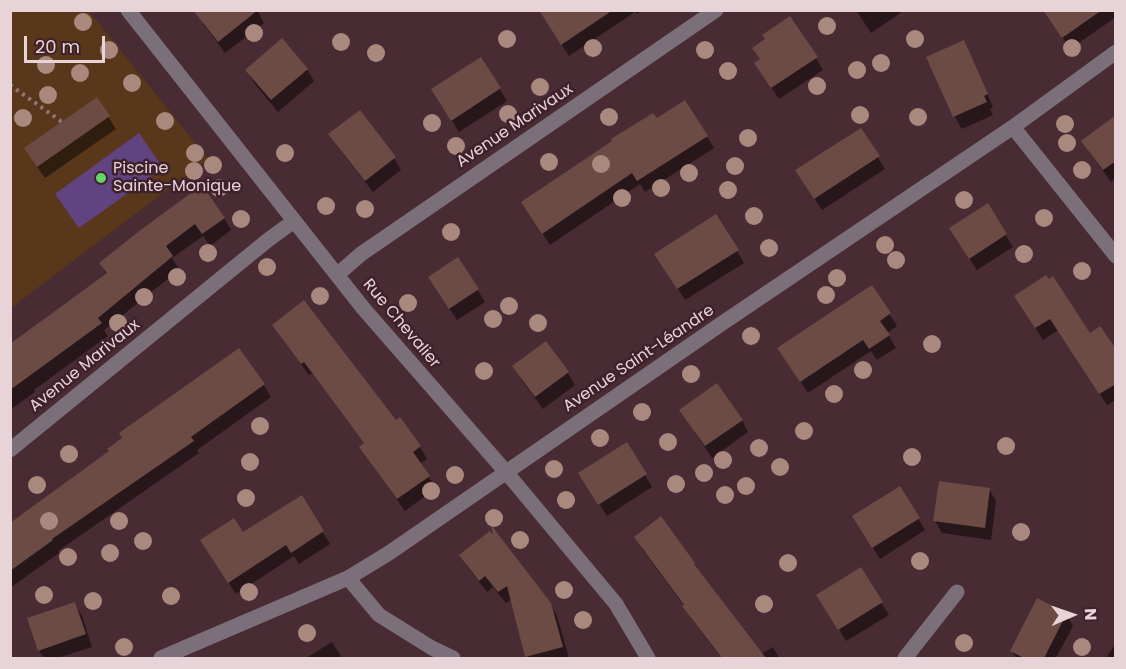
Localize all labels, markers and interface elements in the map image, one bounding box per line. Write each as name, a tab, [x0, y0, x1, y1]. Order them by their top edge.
scale bar	[27, 24, 108, 62]
text: 20 m	[35, 34, 80, 59]
street label: Avenue Marivaux	[453, 80, 577, 172]
place label: Piscine Sainte-Monique	[113, 159, 241, 197]
marker: Piscine Sainte-Monique	[94, 171, 108, 185]
street label: Rue Chevalier	[358, 276, 444, 372]
street label: Avenue Saint-Léandre	[560, 301, 718, 417]
street label: Avenue Marivaux	[26, 316, 144, 416]
north arrow	[1042, 585, 1102, 645]
text: N	[1079, 608, 1102, 621]

